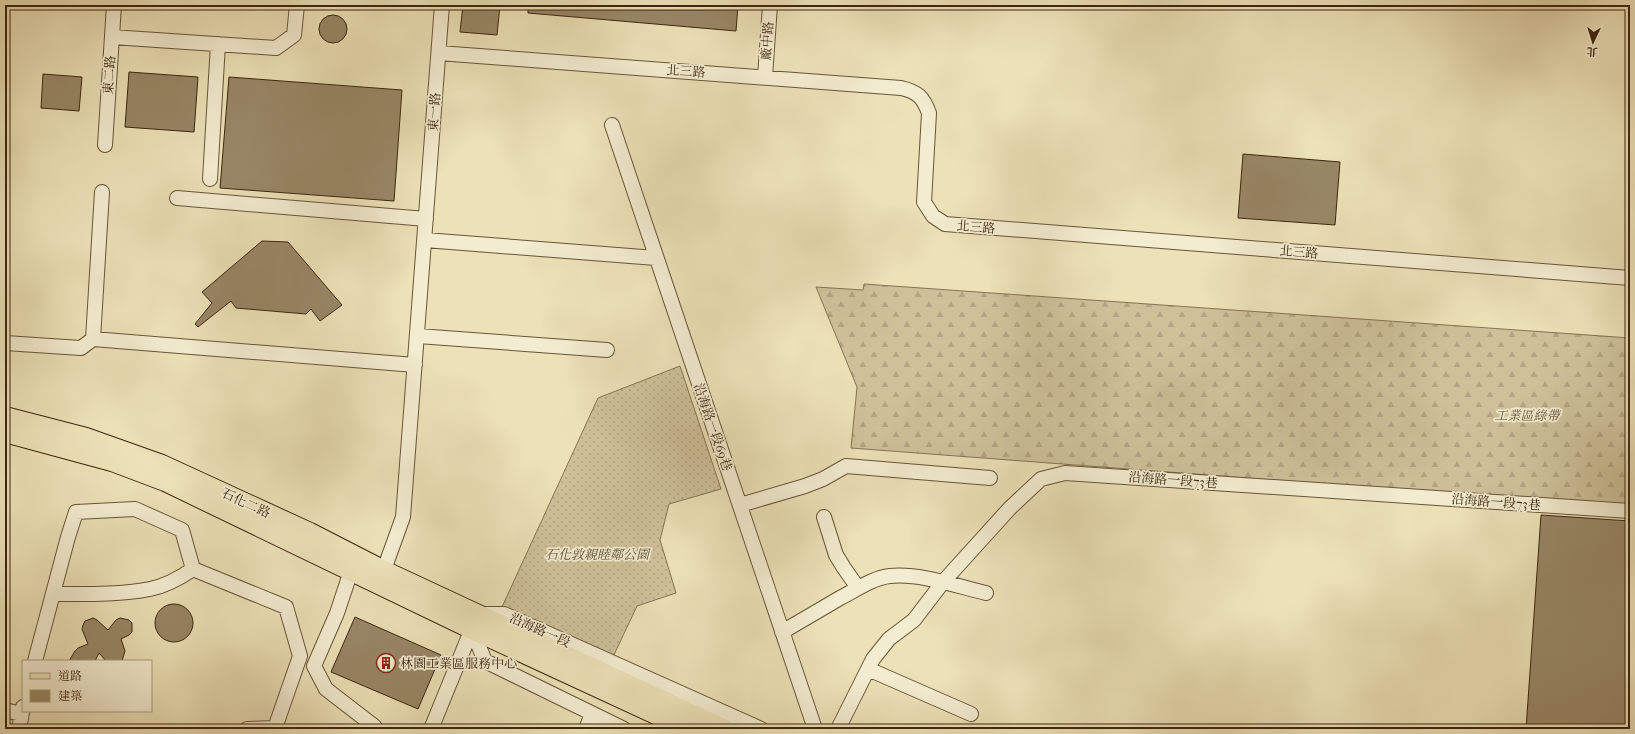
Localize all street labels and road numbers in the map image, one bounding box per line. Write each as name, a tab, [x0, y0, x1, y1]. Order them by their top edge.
street label: 廠中路	[758, 21, 776, 61]
street label: 東二路	[100, 55, 118, 95]
street label: 北三路	[666, 62, 706, 80]
street label: 東一路	[425, 92, 443, 132]
street label: 北三路	[956, 218, 996, 236]
street label: 北三路	[1279, 243, 1319, 261]
street label: 沿海路一段69巷	[691, 381, 735, 473]
street label: 沿海路一段73巷	[1128, 469, 1218, 491]
street label: 石化二路	[219, 485, 273, 521]
street label: 沿海路一段73巷	[1451, 491, 1541, 513]
street label: 沿海路一段	[507, 610, 573, 650]

